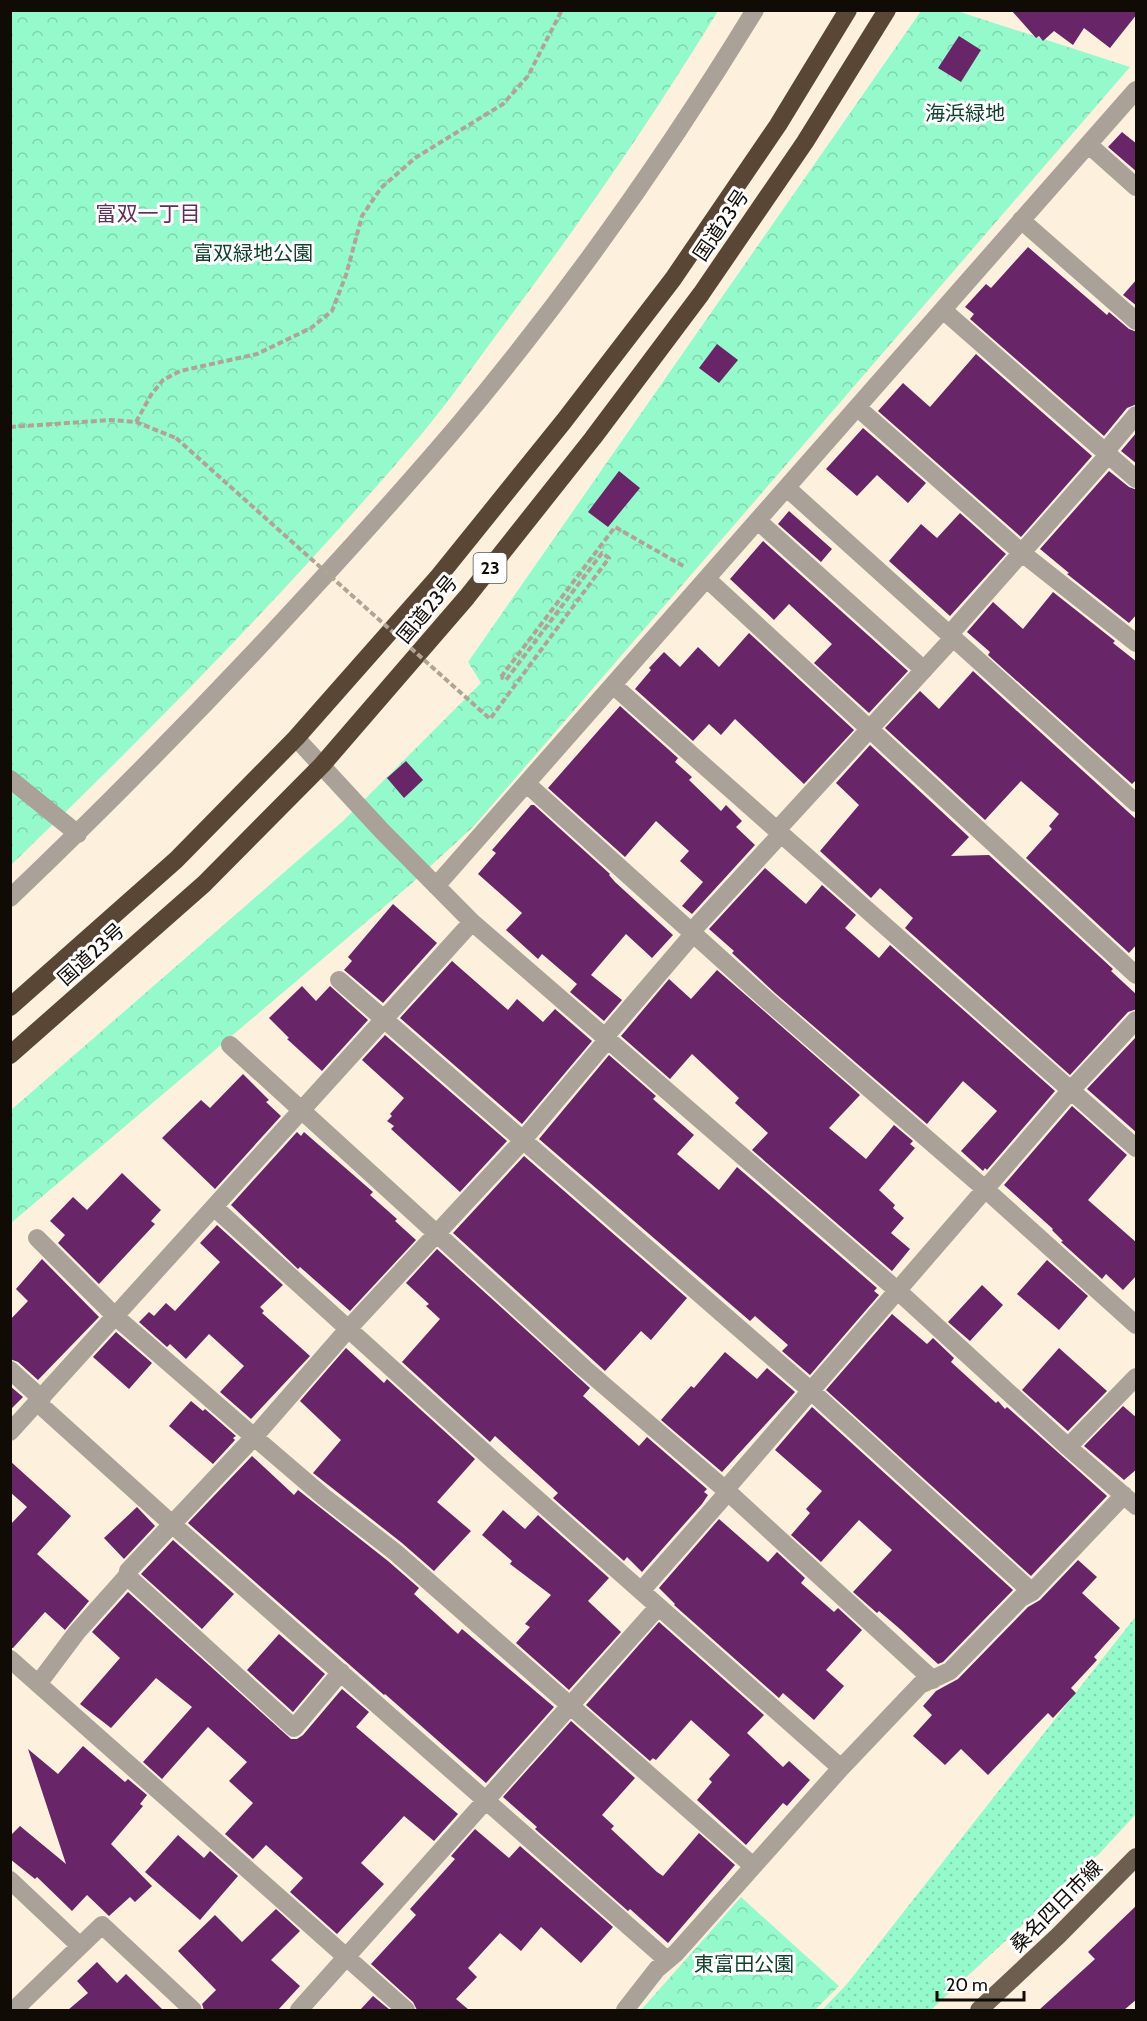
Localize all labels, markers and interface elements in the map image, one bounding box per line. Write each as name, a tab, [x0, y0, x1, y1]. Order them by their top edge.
park label: 海浜緑地	[925, 101, 1005, 125]
street label: 国道23号	[688, 185, 754, 265]
district label: 富双一丁目	[96, 201, 201, 226]
park label: 富双緑地公園	[193, 241, 313, 265]
road number: 23	[474, 553, 506, 583]
street label: 国道23号	[392, 570, 462, 648]
street label: 国道23号	[53, 918, 129, 990]
street label: 桑名四日市線	[1005, 1855, 1107, 1957]
park label: 東富田公園	[694, 1952, 794, 1976]
scale bar	[937, 1964, 1024, 2002]
text: 20 m	[946, 1974, 988, 1996]

